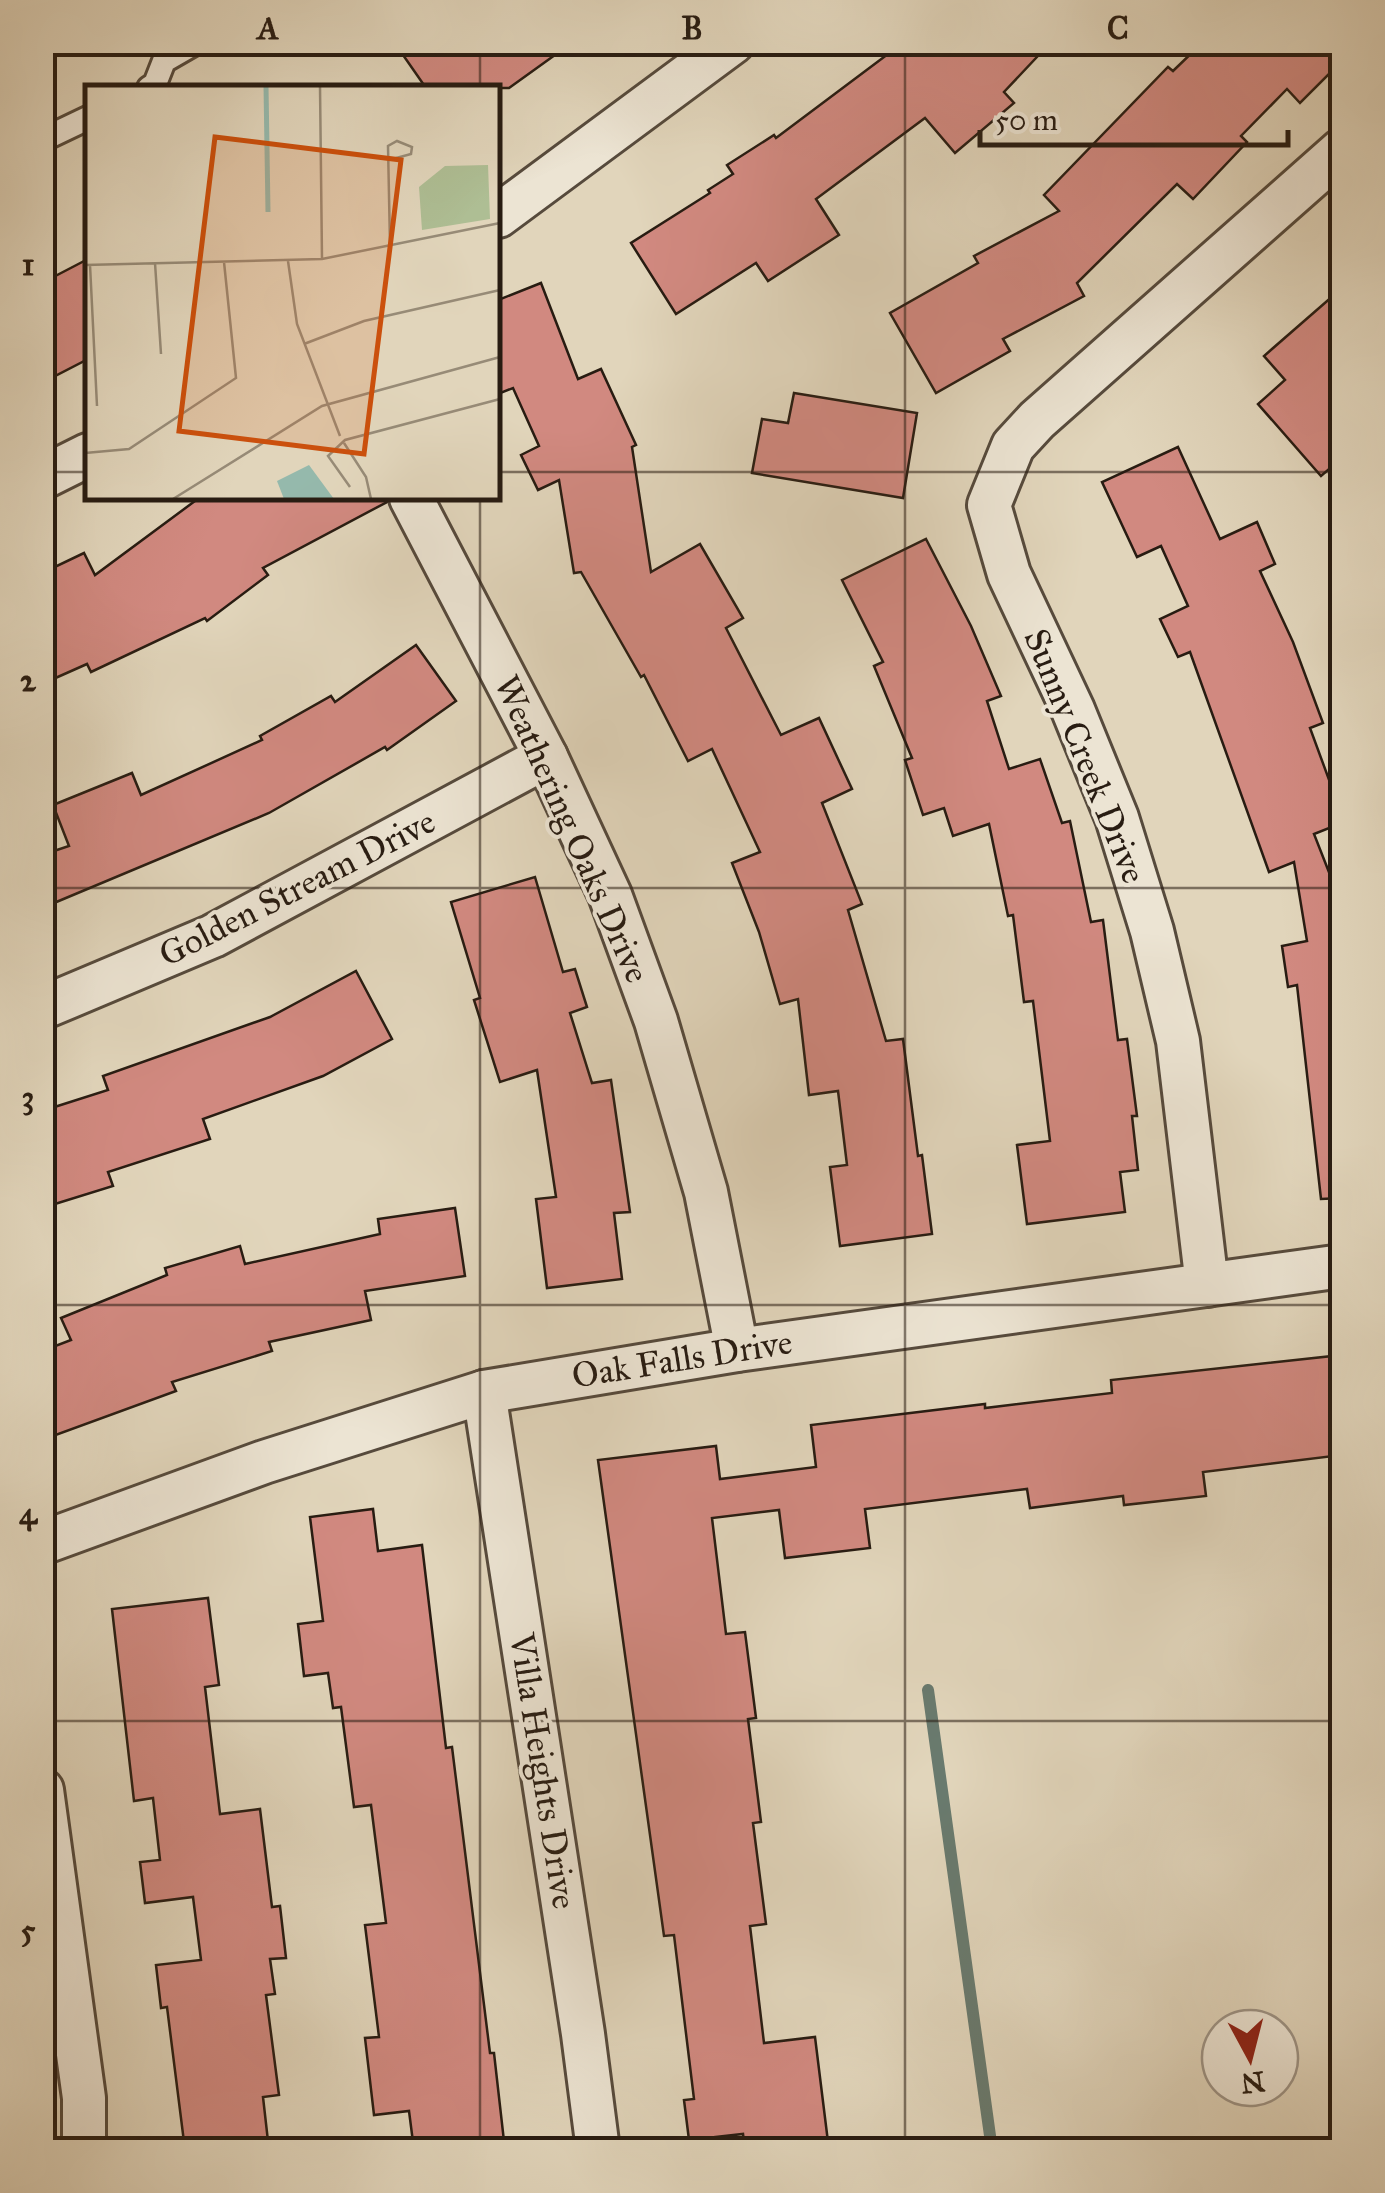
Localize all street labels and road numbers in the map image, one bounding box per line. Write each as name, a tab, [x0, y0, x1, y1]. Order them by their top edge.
street label: Sunny Creek Drive	[1014, 623, 1156, 889]
street label: Weathering Oaks Drive	[485, 669, 659, 989]
street label: Golden Stream Drive	[152, 800, 442, 976]
street label: Oak Falls Drive	[569, 1320, 795, 1398]
street label: Villa Heights Drive	[500, 1629, 586, 1912]

